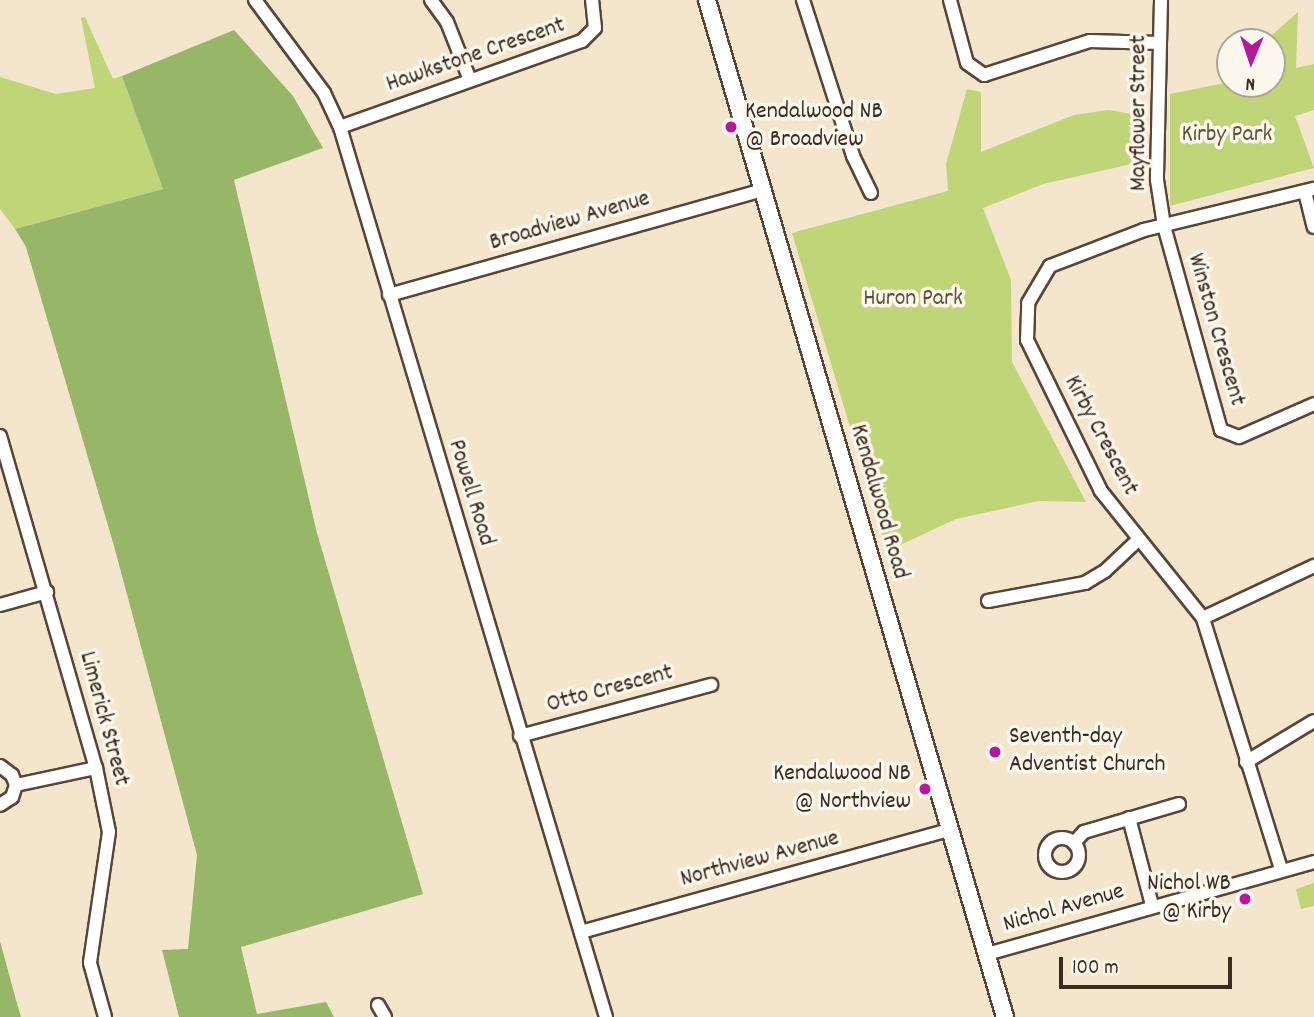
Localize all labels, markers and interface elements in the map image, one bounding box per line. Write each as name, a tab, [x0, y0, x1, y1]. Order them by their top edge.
street label: Hawkstone Crescent	[383, 12, 569, 100]
north arrow	[1216, 28, 1286, 98]
street label: Mayflower Street	[1126, 35, 1154, 191]
text: N	[1245, 69, 1255, 96]
place label: Kendalwood NB @ Broadview	[745, 99, 883, 155]
marker: Kendalwood NB @ Broadview	[723, 119, 739, 135]
park label: Kirby Park	[1182, 122, 1272, 150]
street label: Broadview Avenue	[487, 185, 653, 259]
street label: Winston Crescent	[1180, 251, 1250, 409]
park label: Huron Park	[863, 286, 963, 314]
street label: Kirby Crescent	[1056, 371, 1144, 501]
street label: Kendalwood Road	[842, 421, 914, 583]
street label: Powell Road	[440, 436, 500, 550]
street label: Limerick Street	[71, 649, 135, 789]
street label: Otto Crescent	[544, 659, 676, 721]
place label: Seventh-day Adventist Church	[1009, 724, 1165, 780]
marker: Seventh-day Adventist Church	[987, 744, 1003, 760]
place label: Kendalwood NB @ Northview	[773, 761, 911, 817]
marker: Kendalwood NB @ Northview	[917, 781, 933, 797]
street label: Northview Avenue	[678, 825, 842, 895]
place label: Nichol WB @ Kirby	[1147, 871, 1231, 927]
street label: Nichol Avenue	[1000, 878, 1128, 940]
marker: Nichol WB @ Kirby	[1237, 891, 1253, 907]
scale bar	[1062, 944, 1235, 988]
text: 100 m	[1072, 954, 1119, 984]

